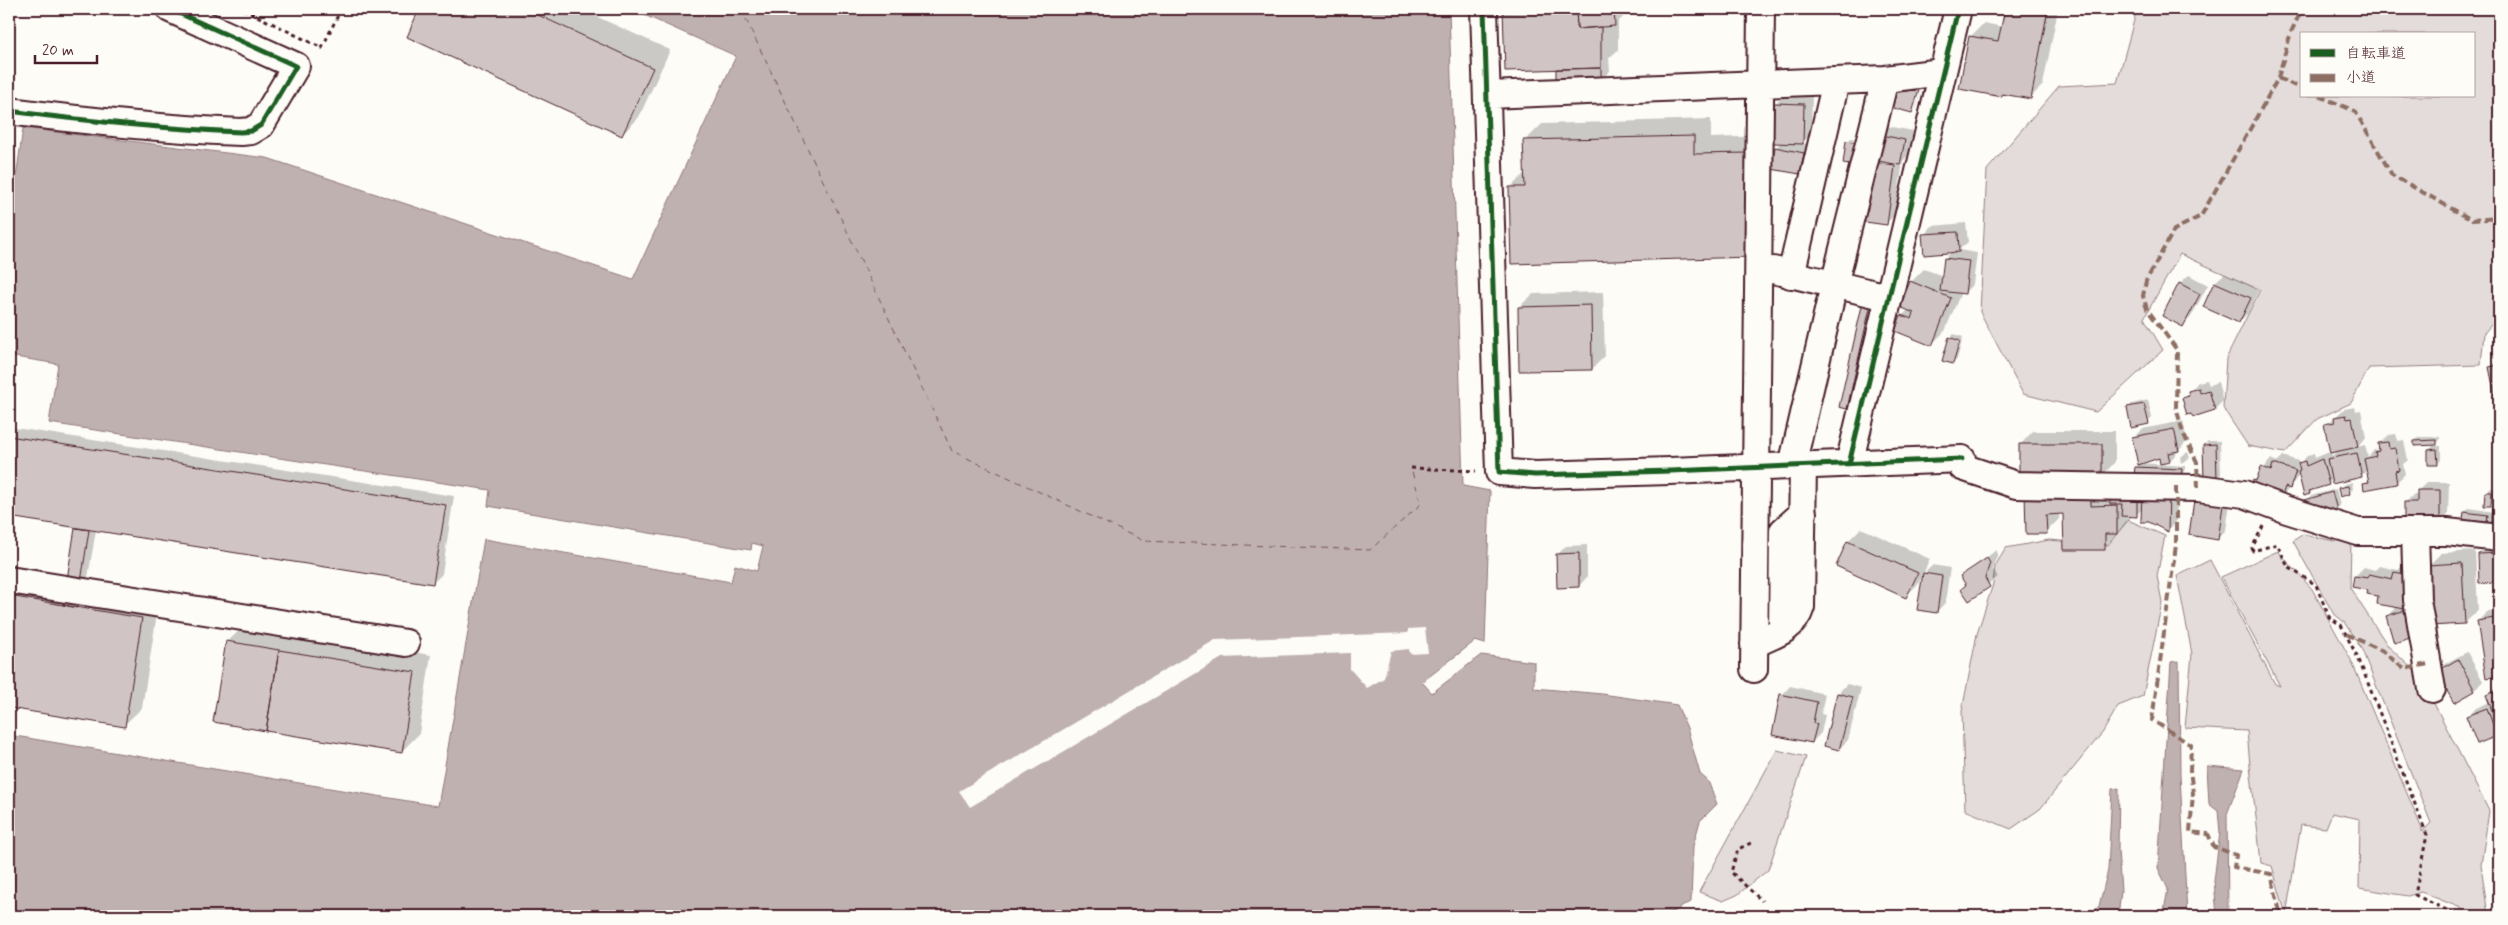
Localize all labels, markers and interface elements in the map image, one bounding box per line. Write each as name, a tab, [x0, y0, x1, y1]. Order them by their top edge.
scale bar	[35, 32, 98, 64]
legend	[2300, 32, 2476, 98]
text: 20 m	[42, 41, 74, 61]
text: 自転車道	[2346, 44, 2406, 64]
text: 小道	[2346, 68, 2376, 88]

